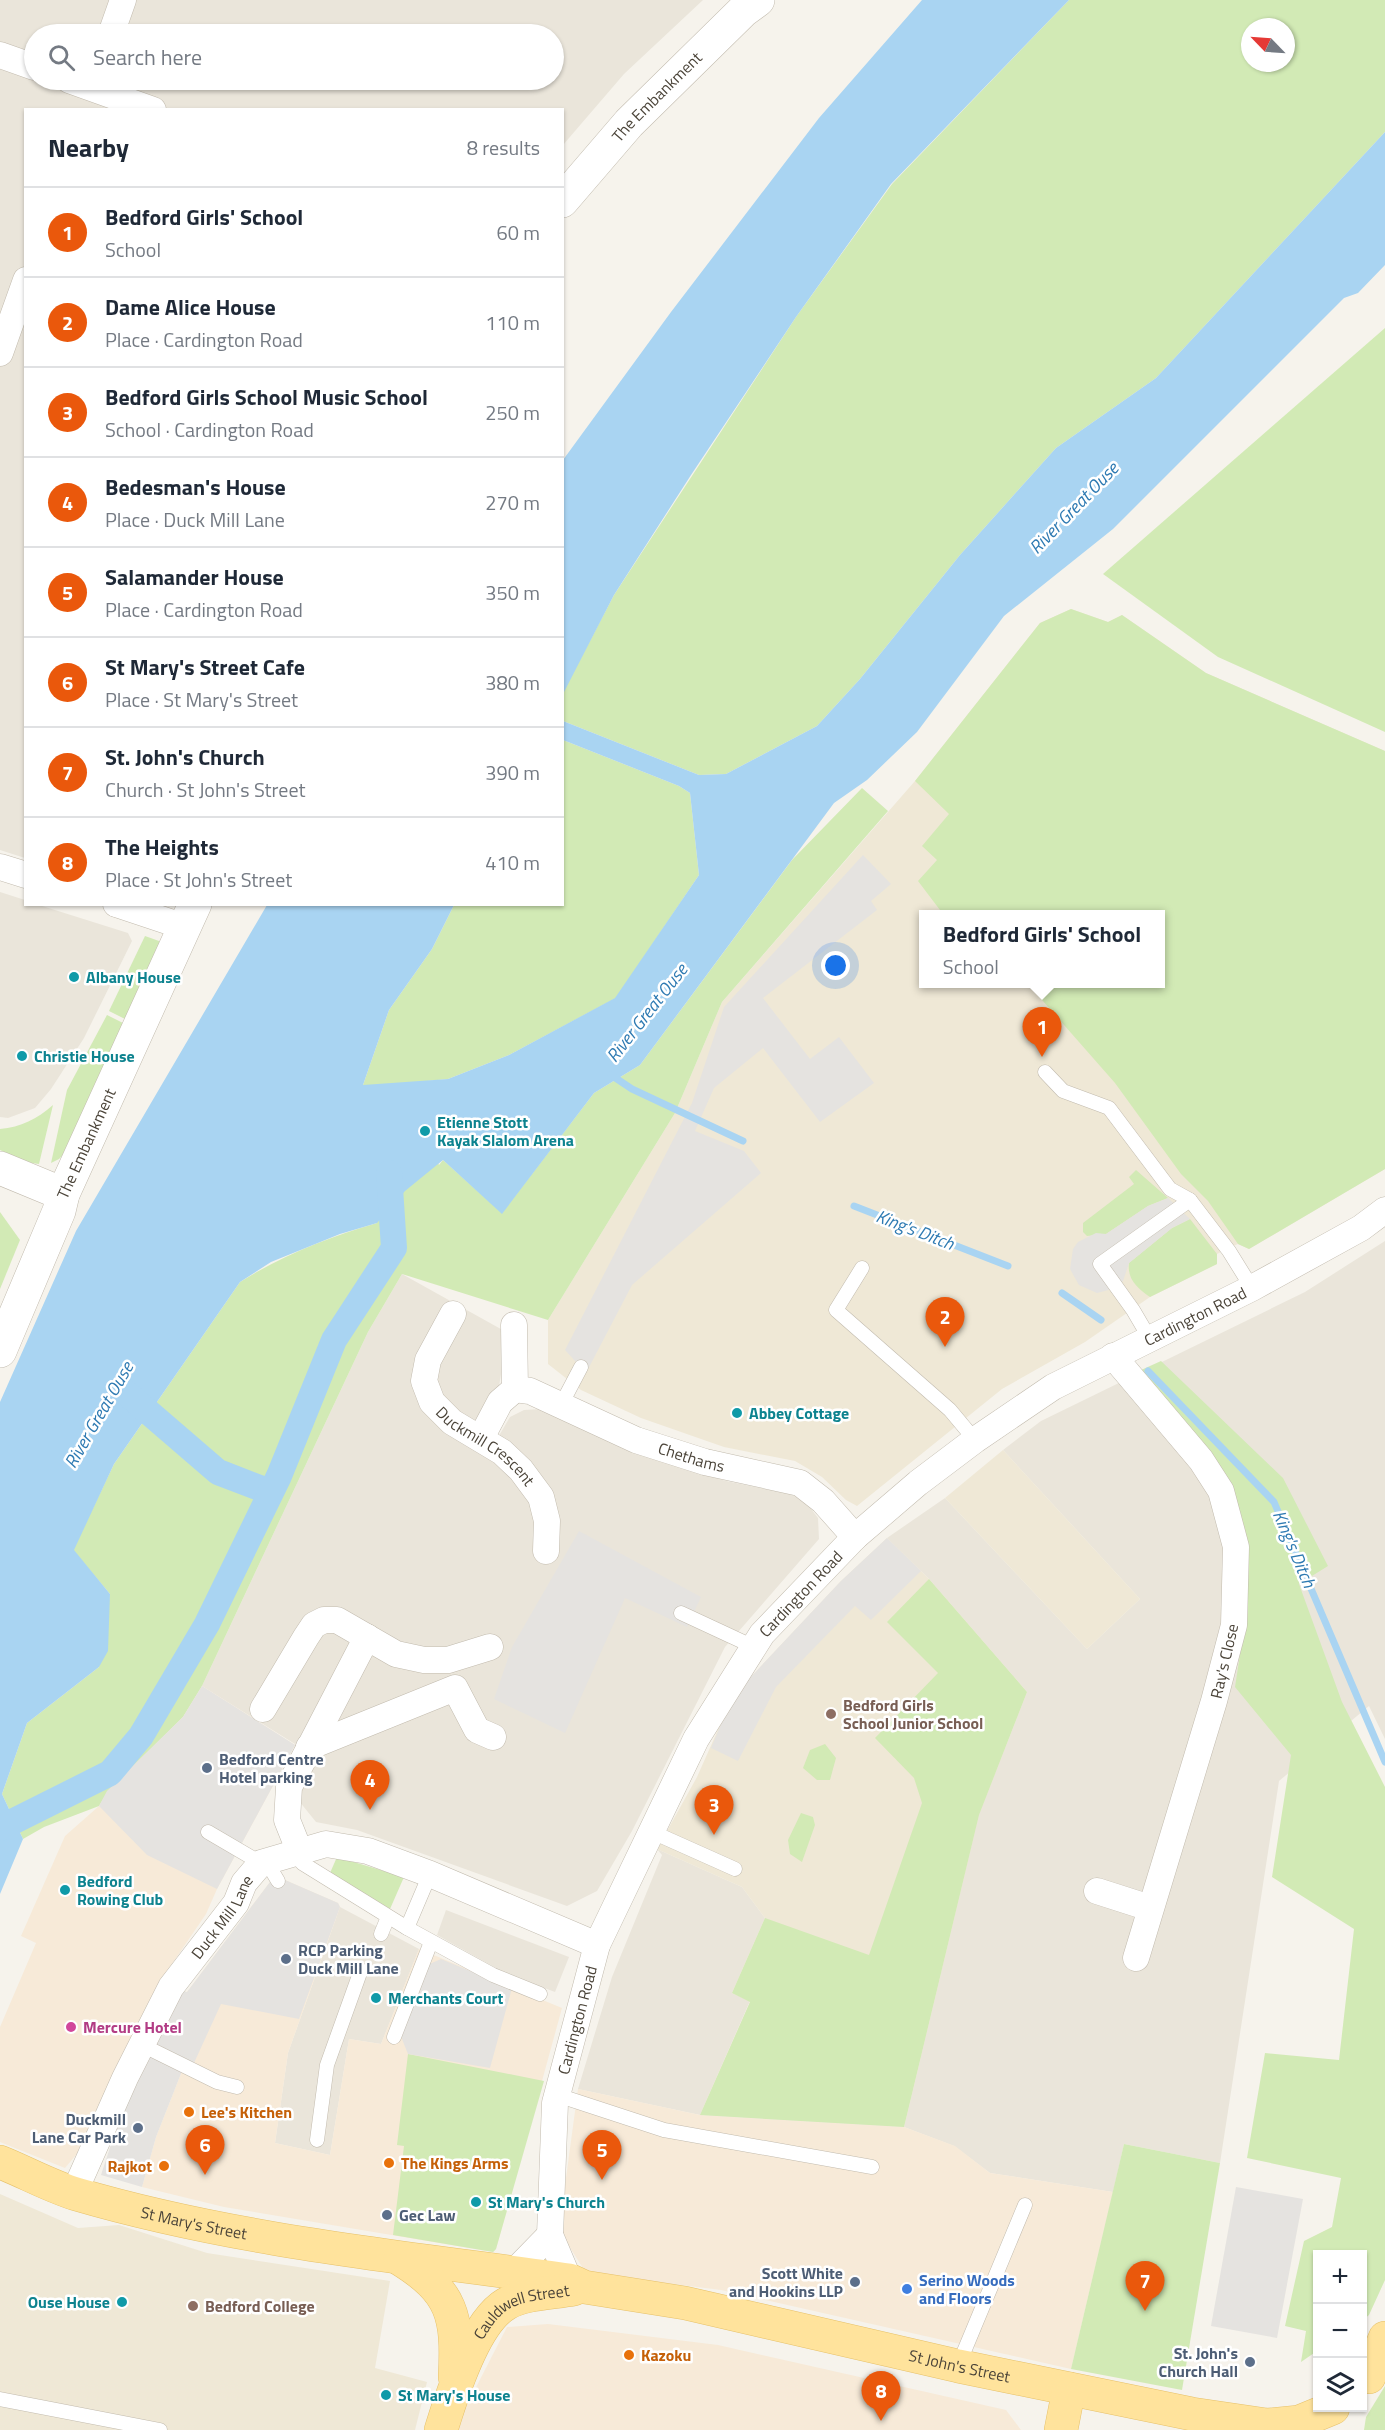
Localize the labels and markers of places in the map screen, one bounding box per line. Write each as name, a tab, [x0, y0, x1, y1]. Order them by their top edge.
place label: Albany House	[86, 965, 181, 989]
marker: Albany House	[67, 970, 81, 984]
pin: 1	[1022, 1008, 1062, 1057]
place label: Christie House	[34, 1044, 135, 1068]
marker: Christie House	[15, 1049, 29, 1063]
place label: Etienne Stott Kayak Slalom Arena	[437, 1110, 574, 1152]
marker: Etienne Stott Kayak Slalom Arena	[418, 1124, 432, 1138]
pin: 2	[926, 1298, 964, 1347]
place label: Abbey Cottage	[749, 1401, 849, 1425]
marker: Abbey Cottage	[730, 1406, 744, 1420]
place label: Bedford Girls School Junior School	[843, 1693, 983, 1735]
marker: Bedford Girls School Junior School	[824, 1707, 838, 1721]
place label: Bedford Centre Hotel parking	[219, 1747, 324, 1789]
pin: 4	[350, 1760, 389, 1810]
marker: Bedford Centre Hotel parking	[200, 1761, 214, 1775]
pin: 3	[694, 1786, 734, 1835]
place label: Bedford Rowing Club	[77, 1869, 164, 1911]
marker: Bedford Rowing Club	[58, 1883, 72, 1897]
place label: RCP Parking Duck Mill Lane	[298, 1938, 399, 1980]
marker: RCP Parking Duck Mill Lane	[279, 1952, 293, 1966]
place label: Merchants Court	[388, 1986, 504, 2010]
marker: Merchants Court	[369, 1991, 383, 2005]
place label: Mercure Hotel	[83, 2015, 182, 2039]
marker: Mercure Hotel	[64, 2020, 78, 2034]
place label: Lee's Kitchen	[201, 2100, 292, 2124]
marker: Lee's Kitchen	[182, 2105, 196, 2119]
place label: Duckmill Lane Car Park	[32, 2107, 127, 2149]
marker: Duckmill Lane Car Park	[131, 2121, 145, 2135]
pin: 6	[186, 2126, 224, 2175]
pin: 5	[582, 2130, 622, 2180]
place label: The Kings Arms	[401, 2151, 509, 2175]
place label: Rajkot	[107, 2154, 152, 2178]
marker: The Kings Arms	[382, 2156, 396, 2170]
marker: Rajkot	[157, 2159, 171, 2173]
place label: St Mary's Church	[488, 2190, 605, 2214]
marker: St Mary's Church	[469, 2195, 483, 2209]
place label: Gec Law	[399, 2203, 456, 2227]
marker: Gec Law	[380, 2208, 394, 2222]
place label: Scott White and Hookins LLP	[729, 2261, 844, 2303]
pin: 7	[1126, 2262, 1164, 2311]
place label: Serino Woods and Floors	[919, 2268, 1015, 2310]
marker: Scott White and Hookins LLP	[848, 2275, 862, 2289]
marker: Serino Woods and Floors	[900, 2282, 914, 2296]
place label: Ouse House	[28, 2290, 110, 2314]
place label: Bedford College	[205, 2294, 315, 2318]
marker: Ouse House	[115, 2295, 129, 2309]
marker: Bedford College	[186, 2299, 200, 2313]
place label: St. John's Church Hall	[1159, 2341, 1238, 2383]
place label: Kazoku	[641, 2343, 691, 2367]
marker: Kazoku	[622, 2348, 636, 2362]
marker: St. John's Church Hall	[1243, 2355, 1257, 2369]
pin: 8	[862, 2372, 900, 2421]
place label: St Mary's House	[398, 2383, 511, 2407]
marker: St Mary's House	[379, 2388, 393, 2402]

